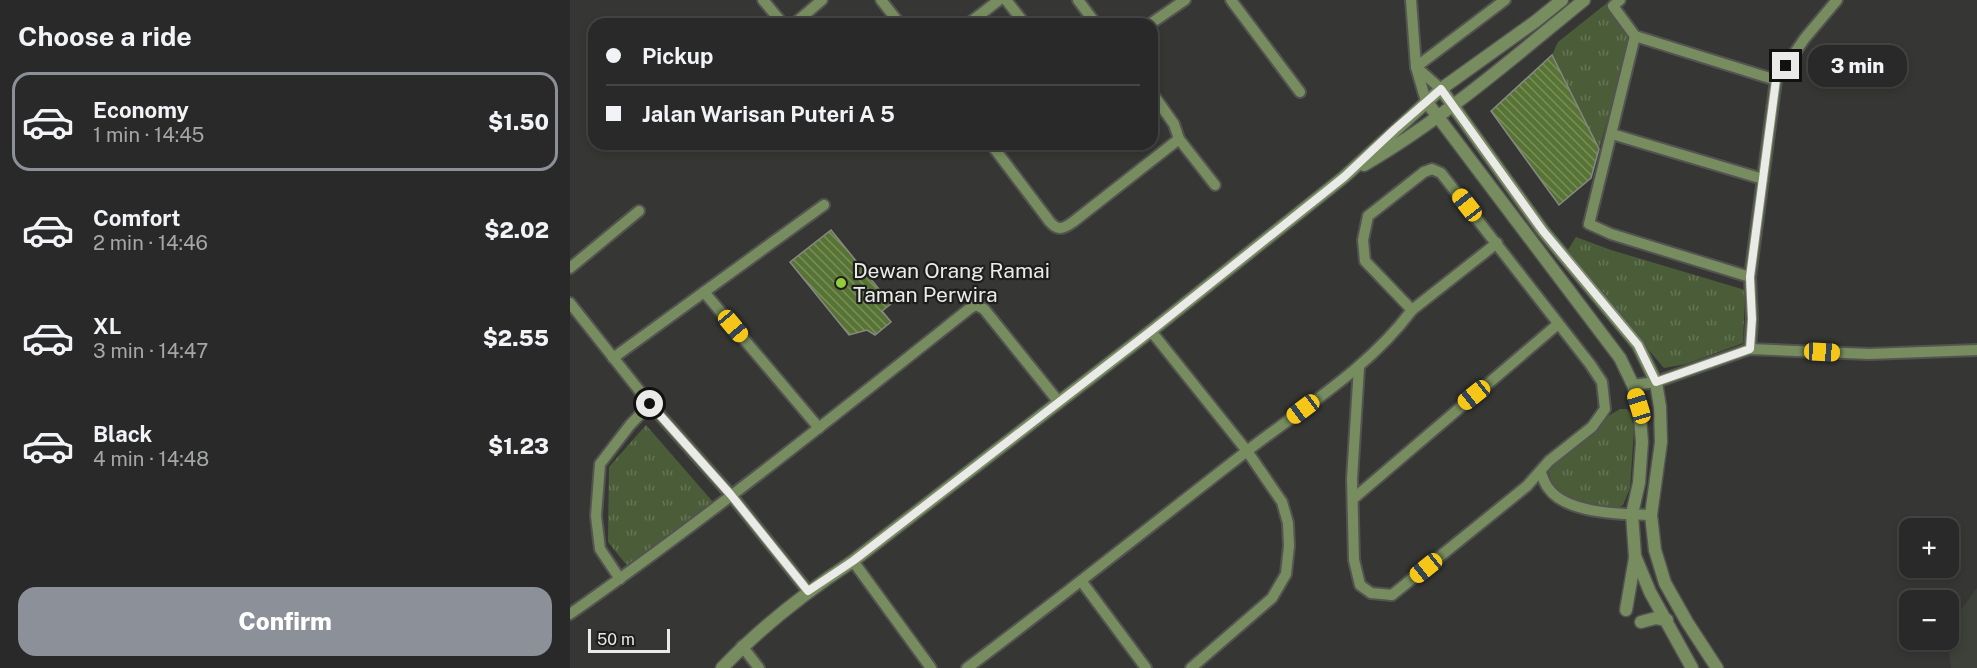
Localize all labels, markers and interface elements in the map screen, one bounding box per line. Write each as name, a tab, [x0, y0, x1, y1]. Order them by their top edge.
text: Choose a ride	[18, 20, 192, 52]
text: Pickup	[642, 43, 713, 69]
callout: 3 min	[1807, 45, 1906, 87]
route end	[1772, 52, 1799, 79]
text: 3 min	[1831, 54, 1884, 78]
icon: car	[21, 95, 75, 149]
text: Economy	[93, 97, 189, 123]
text: Jalan Warisan Puteri A 5	[642, 101, 895, 127]
text: $1.50	[488, 109, 549, 135]
text: 1 min · 14:45	[93, 123, 204, 147]
car	[1449, 185, 1485, 225]
icon: car	[21, 203, 75, 257]
text: Comfort	[93, 205, 180, 231]
text: $2.02	[484, 217, 549, 243]
text: 2 min · 14:46	[93, 231, 208, 255]
place label: Dewan Orang Ramai Taman Perwira	[853, 258, 1050, 307]
marker: Dewan Orang Ramai Taman Perwira	[834, 276, 848, 290]
car	[715, 306, 751, 346]
icon: car	[21, 311, 75, 365]
text: XL	[93, 313, 121, 339]
text: $2.55	[483, 325, 549, 351]
text: 3 min · 14:47	[93, 339, 208, 363]
car	[1804, 342, 1840, 362]
car	[1454, 377, 1494, 413]
car	[1625, 386, 1653, 426]
route start	[636, 390, 663, 417]
car	[1283, 391, 1323, 427]
icon: car	[21, 419, 75, 473]
text: Black	[93, 421, 152, 447]
text: $1.23	[488, 433, 549, 459]
text: 4 min · 14:48	[93, 447, 209, 471]
map controls	[1899, 518, 1959, 650]
button: +	[1899, 518, 1959, 578]
car	[1406, 550, 1446, 586]
button: Confirm	[18, 587, 552, 656]
button: −	[1899, 590, 1959, 650]
scale bar	[588, 626, 670, 654]
text: 50 m	[597, 630, 635, 649]

